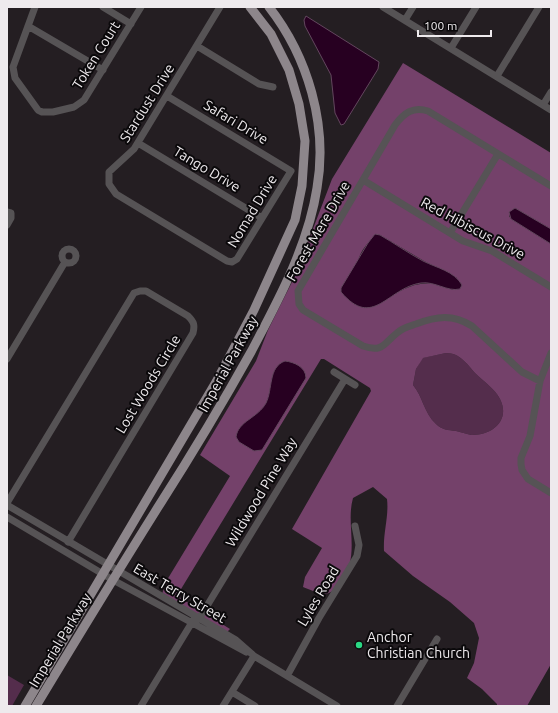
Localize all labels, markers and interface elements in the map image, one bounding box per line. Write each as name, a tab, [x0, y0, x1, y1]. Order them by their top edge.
scale bar	[418, 12, 491, 38]
street label: Token Court	[69, 18, 123, 92]
text: 100 m	[424, 19, 457, 32]
street label: Stardust Drive	[117, 61, 177, 145]
street label: Safari Drive	[201, 97, 271, 147]
street label: Tango Drive	[171, 143, 243, 195]
street label: Nomad Drive	[224, 172, 280, 250]
street label: Forest Mere Drive	[283, 178, 353, 284]
street label: Red Hibiscus Drive	[418, 194, 528, 262]
street label: Imperial Parkway	[195, 313, 261, 415]
street label: Lost Woods Circle	[112, 332, 184, 436]
street label: Wildwood Pine Way	[222, 434, 300, 549]
street label: East Terry Street	[131, 560, 230, 626]
street label: Lyles Road	[294, 563, 342, 629]
street label: Imperial Parkway	[26, 590, 95, 690]
place label: Anchor Christian Church	[367, 629, 470, 661]
marker: Anchor Christian Church	[354, 640, 364, 650]

